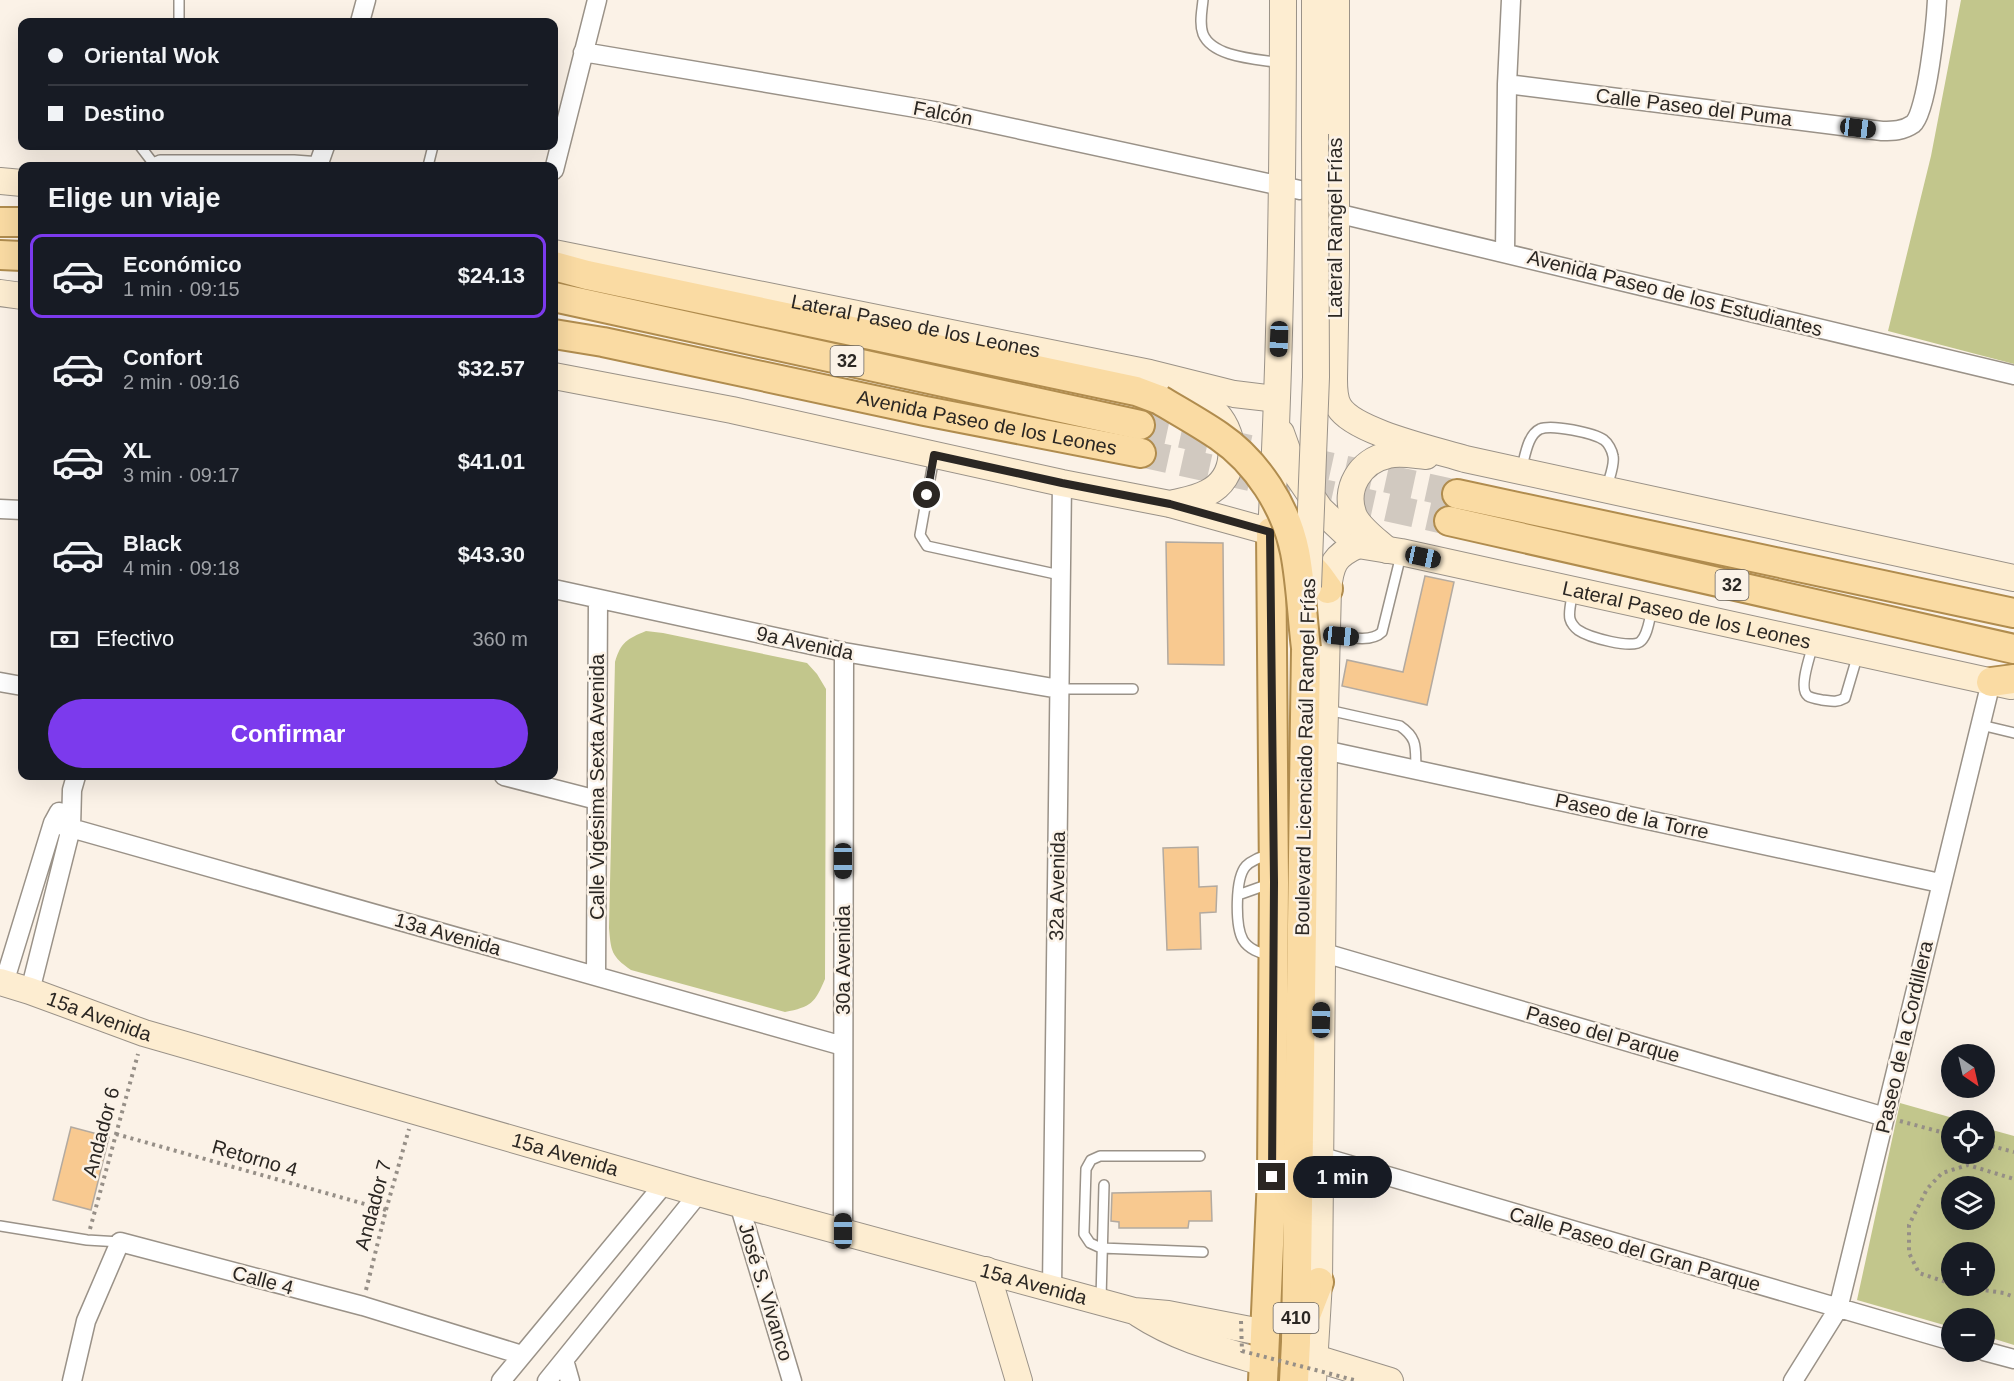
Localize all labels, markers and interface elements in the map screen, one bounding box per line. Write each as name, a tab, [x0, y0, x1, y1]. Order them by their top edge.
text: Oriental Wok	[84, 43, 219, 68]
street label: Calle Paseo del Puma	[1594, 84, 1794, 130]
street label: Falcón	[911, 96, 975, 130]
text: Destino	[84, 101, 165, 126]
car	[1839, 117, 1877, 139]
street label: Lateral Rangel Frías	[1324, 137, 1346, 319]
text: Elige un viaje	[48, 183, 221, 213]
street label: Avenida Paseo de los Estudiantes	[1525, 246, 1825, 340]
icon: car	[51, 249, 105, 303]
text: Económico	[123, 252, 242, 277]
text: $24.13	[458, 263, 525, 288]
text: 1 min · 09:15	[123, 278, 240, 300]
street label: Lateral Paseo de los Leones	[789, 290, 1042, 362]
car	[1269, 321, 1289, 357]
icon: car	[51, 342, 105, 396]
text: Confort	[123, 345, 202, 370]
road number: 32	[830, 346, 864, 376]
text: $32.57	[458, 356, 525, 381]
text: 2 min · 09:16	[123, 371, 240, 393]
street label: Avenida Paseo de los Leones	[855, 386, 1119, 459]
icon: car	[51, 435, 105, 489]
text: XL	[123, 438, 151, 463]
text: $41.01	[458, 449, 525, 474]
text: 3 min · 09:17	[123, 464, 240, 486]
route start	[913, 481, 940, 508]
icon: car	[51, 528, 105, 582]
text: Black	[123, 531, 182, 556]
text: $43.30	[458, 542, 525, 567]
car	[1404, 544, 1442, 570]
text: 4 min · 09:18	[123, 557, 240, 579]
road number: 32	[1716, 570, 1748, 600]
street label: Lateral Paseo de los Leones	[1560, 577, 1813, 653]
street label: Boulevard Licenciado Raúl Rangel Frías	[1291, 578, 1319, 936]
street label: 9a Avenida	[754, 622, 856, 664]
icon: cash	[48, 623, 81, 656]
car	[1322, 625, 1360, 647]
text: Efectivo	[96, 626, 174, 651]
text: 360 m	[472, 628, 528, 650]
street label: Calle Vigésima Sexta Avenida	[586, 653, 608, 920]
button: Confirmar	[48, 699, 528, 768]
street label: Paseo de la Torre	[1553, 789, 1711, 843]
street label: 32a Avenida	[1045, 830, 1069, 941]
car	[834, 843, 852, 879]
street label: 30a Avenida	[832, 904, 854, 1015]
street label: 13a Avenida	[392, 908, 505, 960]
street label: Paseo de la Cordillera	[1871, 938, 1937, 1135]
street label: 15a Avenida	[44, 987, 155, 1046]
car	[1312, 1002, 1330, 1038]
street label: Paseo del Parque	[1524, 1002, 1682, 1066]
north arrow	[1941, 1044, 1995, 1098]
map controls	[1941, 1044, 1995, 1362]
street label: Andador 6	[78, 1085, 124, 1179]
button: locate	[1941, 1110, 1995, 1164]
street label: 15a Avenida	[509, 1129, 622, 1180]
street label: Retorno 4	[210, 1135, 300, 1181]
callout: 1 min	[1293, 1156, 1392, 1198]
street label: Andador 7	[350, 1158, 396, 1252]
route end	[1258, 1163, 1285, 1190]
text: 1 min	[1316, 1166, 1369, 1188]
button: layers	[1941, 1176, 1995, 1230]
street label: Calle Paseo del Gran Parque	[1507, 1203, 1763, 1295]
car	[834, 1213, 852, 1249]
street label: José S. Vivanco	[735, 1220, 797, 1364]
button: +	[1941, 1242, 1995, 1296]
street label: 15a Avenida	[978, 1259, 1090, 1309]
street label: Calle 4	[230, 1261, 296, 1299]
road number: 410	[1274, 1303, 1318, 1333]
button: −	[1941, 1308, 1995, 1362]

